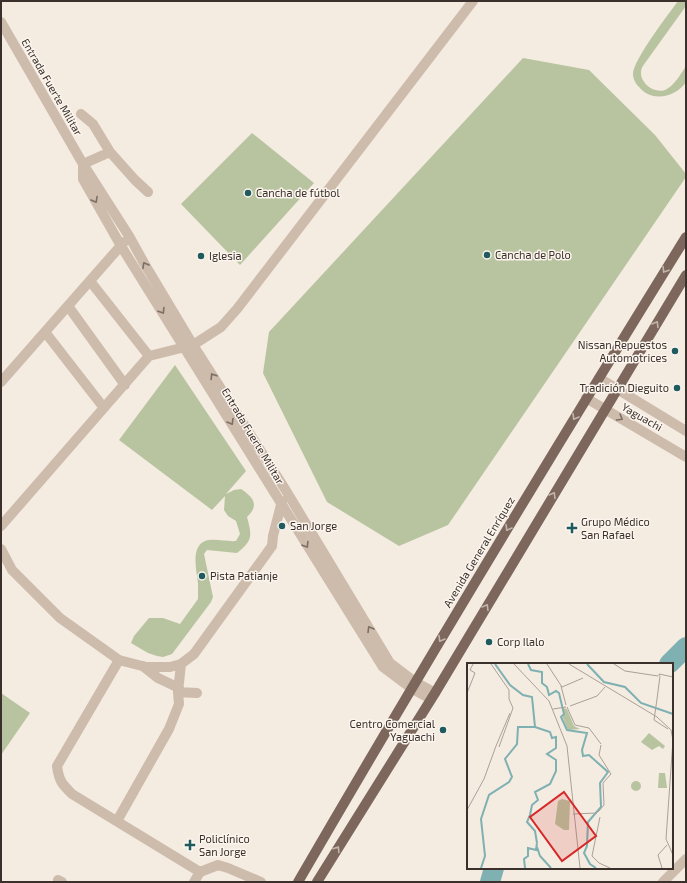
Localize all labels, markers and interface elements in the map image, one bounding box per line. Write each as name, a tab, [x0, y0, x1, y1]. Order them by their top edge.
street label: Entrada Fuerte Militar	[19, 36, 86, 138]
place label: Cancha de fútbol	[256, 186, 341, 199]
marker: Cancha de fútbol	[243, 188, 253, 198]
one-way arrow	[91, 196, 98, 203]
place label: Cancha de Polo	[495, 248, 571, 261]
place label: Iglesia	[209, 249, 242, 262]
marker: Cancha de Polo	[482, 250, 492, 260]
marker: Iglesia	[196, 251, 206, 261]
one-way arrow	[143, 262, 150, 269]
one-way arrow	[663, 266, 670, 273]
one-way arrow	[157, 307, 164, 314]
one-way arrow	[651, 321, 659, 328]
place label: Nissan Repuestos Automotrices	[578, 338, 667, 364]
marker: Nissan Repuestos Automotrices	[670, 346, 680, 356]
one-way arrow	[210, 373, 218, 380]
place label: Tradición Dieguito	[579, 381, 669, 394]
marker: Tradición Dieguito	[672, 383, 682, 393]
street label: Entrada Fuerte Militar	[220, 385, 288, 487]
street label: Yaguachi	[620, 400, 665, 433]
one-way arrow	[573, 413, 580, 420]
one-way arrow	[616, 414, 623, 421]
one-way arrow	[226, 418, 233, 425]
one-way arrow	[548, 492, 555, 499]
street label: Avenida General Enríquez	[440, 494, 517, 610]
place label: Grupo Médico San Rafael	[581, 515, 650, 541]
place label: San Jorge	[290, 519, 337, 532]
marker: San Jorge	[277, 521, 287, 531]
marker: Grupo Médico San Rafael	[566, 522, 578, 534]
one-way arrow	[505, 524, 513, 531]
one-way arrow	[302, 540, 309, 547]
place label: Pista Patianje	[210, 569, 278, 583]
marker: Pista Patianje	[197, 571, 207, 581]
one-way arrow	[481, 604, 489, 611]
one-way arrow	[368, 626, 375, 633]
one-way arrow	[438, 635, 445, 642]
place label: Corp Ilalo	[497, 635, 544, 648]
marker: Corp Ilalo	[484, 637, 494, 647]
inset map	[467, 663, 673, 869]
place label: Centro Comercial Yaguachi	[350, 717, 436, 743]
marker: Centro Comercial Yaguachi	[438, 725, 448, 735]
place label: Policlínico San Jorge	[199, 832, 250, 858]
marker: Policlínico San Jorge	[184, 839, 196, 851]
one-way arrow	[333, 846, 340, 853]

